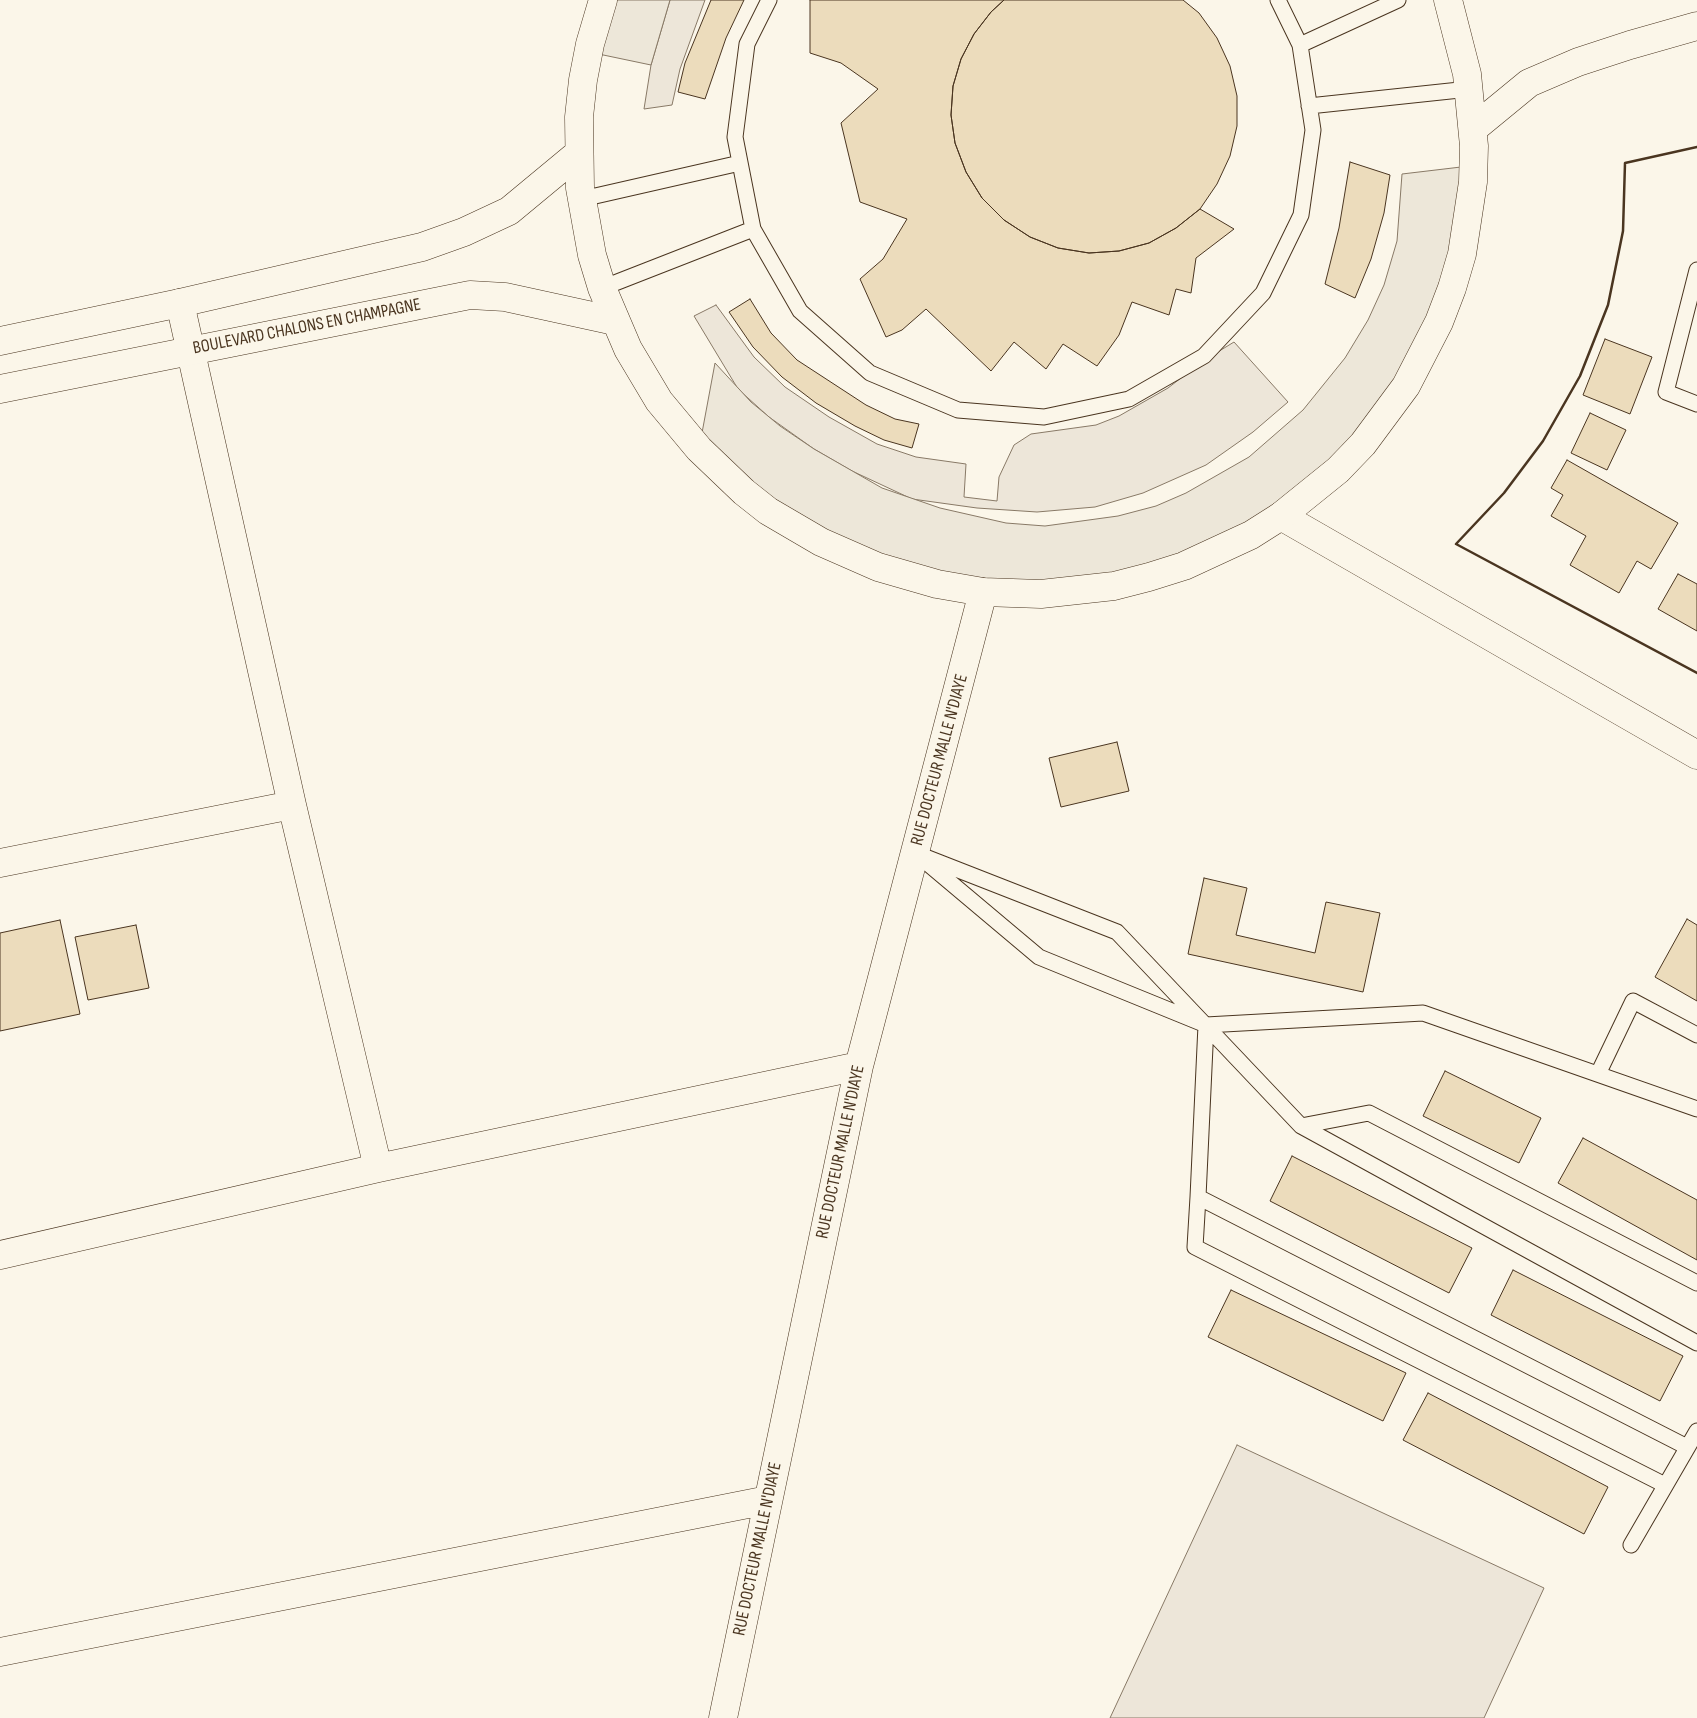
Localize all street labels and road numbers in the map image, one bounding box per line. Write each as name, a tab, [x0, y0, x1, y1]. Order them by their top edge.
street label: BOULEVARD CHALONS EN CHAMPAGNE	[191, 294, 423, 360]
street label: RUE DOCTEUR MALLE N'DIAYE	[907, 672, 973, 848]
street label: RUE DOCTEUR MALLE N'DIAYE	[812, 1063, 870, 1241]
street label: RUE DOCTEUR MALLE N'DIAYE	[729, 1460, 787, 1638]

